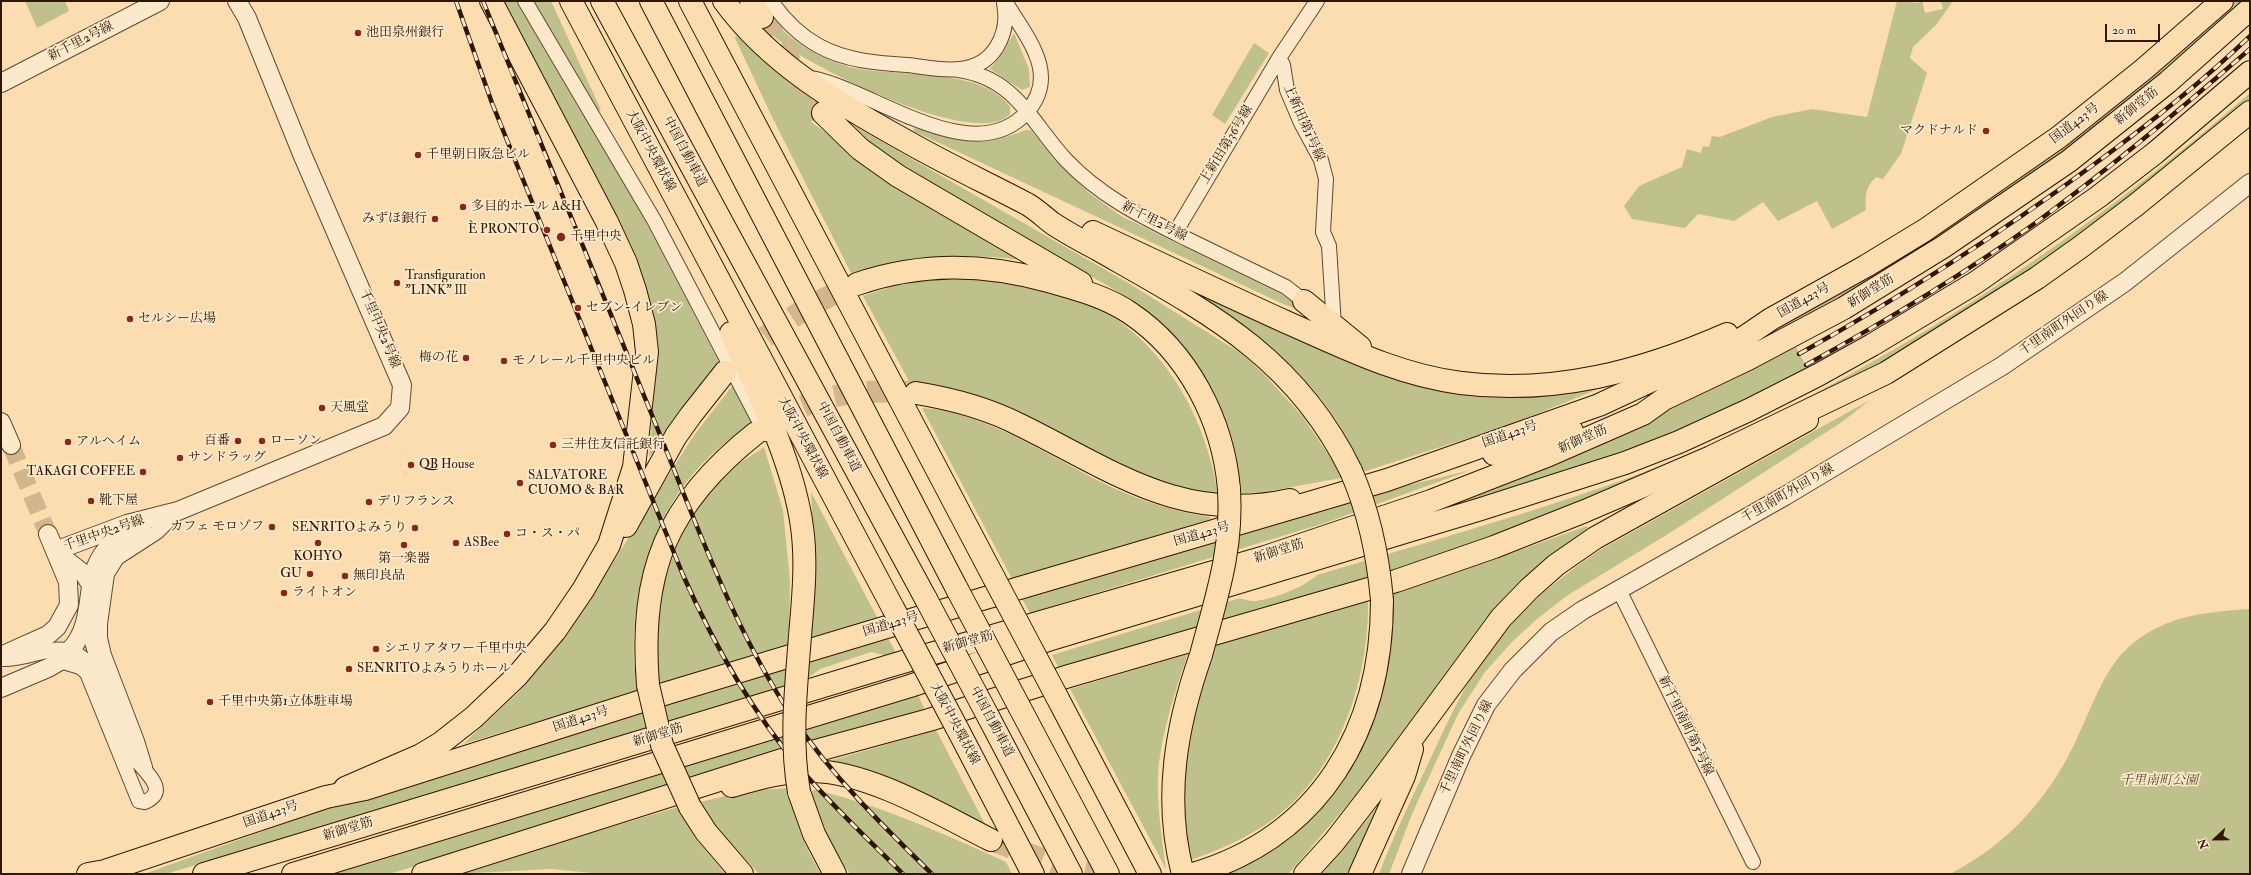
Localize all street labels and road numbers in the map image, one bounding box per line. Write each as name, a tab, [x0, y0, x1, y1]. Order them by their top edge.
street label: 新千里2号線	[46, 19, 116, 65]
street label: 上新田第1号線	[1279, 82, 1327, 164]
street label: 新御堂筋	[2112, 85, 2162, 129]
street label: 国道423号	[2047, 100, 2103, 148]
street label: 上新田第36号線	[1197, 103, 1257, 187]
street label: 大阪中央環状線	[622, 107, 678, 195]
street label: 中国自動車道	[659, 114, 709, 190]
street label: 新千里2号線	[1119, 199, 1189, 245]
street label: 新御堂筋	[1845, 272, 1897, 312]
street label: 国道423号	[1775, 280, 1833, 322]
street label: 千里中央2号線	[355, 287, 403, 371]
street label: 千里南町外回り線	[2017, 288, 2111, 360]
street label: 大阪中央環状線	[774, 394, 830, 482]
street label: 中国自動車道	[813, 399, 863, 475]
street label: 国道423号	[1480, 418, 1540, 452]
street label: 新御堂筋	[1556, 422, 1610, 458]
street label: 千里南町外回り線	[1739, 461, 1837, 527]
street label: 千里中央2号線	[61, 513, 147, 555]
street label: 国道423号	[1172, 520, 1232, 550]
street label: 新御堂筋	[1252, 537, 1306, 567]
street label: 国道423号	[861, 609, 921, 641]
street label: 新御堂筋	[941, 628, 995, 658]
street label: 新千里南町第5号線	[1654, 673, 1716, 779]
street label: 大阪中央環状線	[926, 680, 982, 768]
street label: 中国自動車道	[966, 684, 1016, 760]
street label: 千里南町外回り線	[1437, 698, 1497, 798]
street label: 国道423号	[551, 704, 611, 736]
street label: 新御堂筋	[631, 721, 685, 751]
street label: 国道423号	[241, 798, 301, 832]
street label: 新御堂筋	[321, 815, 375, 845]

